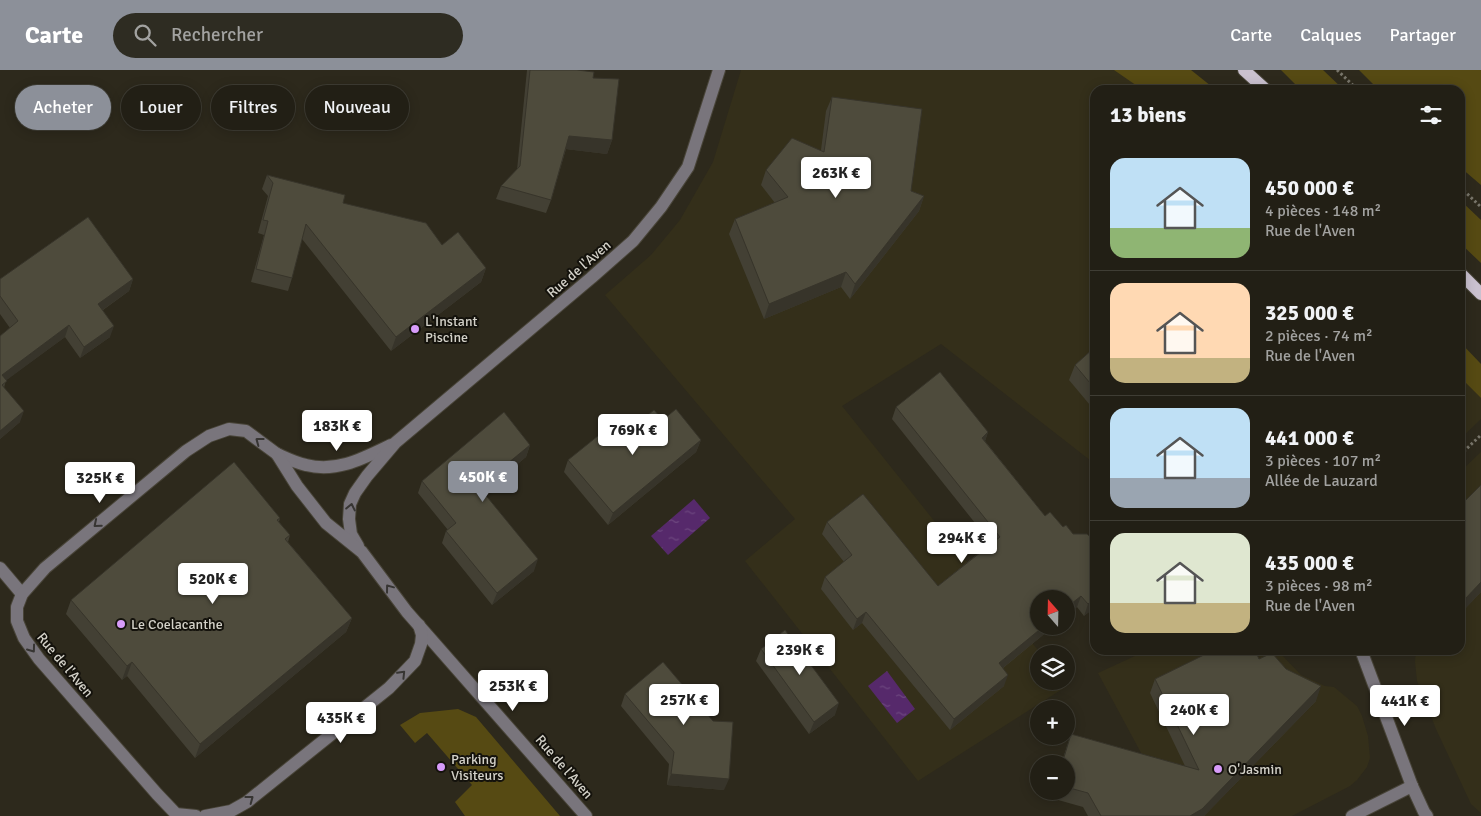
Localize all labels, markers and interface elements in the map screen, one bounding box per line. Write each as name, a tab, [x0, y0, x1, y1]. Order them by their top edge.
search box	[113, 13, 463, 58]
text: Carte	[25, 20, 83, 50]
icon: search	[131, 21, 159, 49]
text: Rechercher	[171, 23, 263, 47]
text: Carte	[1230, 24, 1272, 46]
text: Calques	[1300, 24, 1362, 46]
text: Partager	[1390, 24, 1456, 46]
chip: Acheter	[15, 85, 111, 130]
chip: Louer	[121, 85, 201, 130]
chip: Filtres	[211, 85, 295, 130]
chip: Nouveau	[305, 85, 409, 130]
icon: filters	[1417, 101, 1445, 129]
text: 13 biens	[1110, 102, 1186, 128]
pin: 263K €	[795, 156, 877, 199]
text: 263K €	[812, 163, 860, 183]
text: 450 000 €	[1265, 175, 1354, 201]
icon: home	[1150, 178, 1210, 238]
text: 4 pièces · 148 m²	[1265, 201, 1381, 221]
text: Rue de l'Aven	[1265, 221, 1355, 241]
street label: Rue de l'Aven	[544, 237, 614, 301]
text: 325 000 €	[1265, 300, 1354, 326]
icon: home	[1150, 303, 1210, 363]
place label: L'Instant Piscine	[425, 313, 478, 346]
marker: L'Instant Piscine	[409, 323, 421, 335]
text: 2 pièces · 74 m²	[1265, 326, 1373, 346]
text: Rue de l'Aven	[1265, 346, 1355, 366]
pin: 183K €	[296, 410, 378, 452]
pin: 769K €	[592, 414, 674, 456]
text: 183K €	[313, 416, 361, 436]
text: 769K €	[609, 420, 657, 440]
text: 441 000 €	[1265, 425, 1354, 451]
icon: home	[1150, 428, 1210, 488]
one-way arrow	[256, 438, 265, 446]
text: 3 pièces · 107 m²	[1265, 451, 1381, 471]
pin: 450K €	[442, 460, 524, 503]
pin: 325K €	[59, 462, 141, 504]
text: 450K €	[459, 467, 507, 487]
text: 325K €	[76, 468, 124, 488]
text: Allée de Lauzard	[1265, 471, 1378, 491]
one-way arrow	[345, 503, 356, 512]
one-way arrow	[94, 519, 103, 527]
pin: 294K €	[921, 522, 1003, 564]
text: 294K €	[938, 528, 986, 548]
text: 435 000 €	[1265, 550, 1354, 576]
icon: home	[1150, 553, 1210, 613]
pin: 520K €	[172, 562, 254, 605]
text: 520K €	[189, 569, 237, 589]
text: 3 pièces · 98 m²	[1265, 576, 1373, 596]
one-way arrow	[386, 584, 395, 594]
north arrow	[1030, 590, 1075, 635]
map controls	[1030, 590, 1075, 800]
text: Rue de l'Aven	[1265, 596, 1355, 616]
place label: Le Coelacanthe	[131, 616, 223, 633]
marker: Le Coelacanthe	[115, 618, 127, 630]
street label: Rue de l'Aven	[33, 629, 97, 701]
pin: 239K €	[759, 634, 841, 676]
text: 239K €	[776, 640, 824, 660]
one-way arrow	[26, 643, 35, 653]
button: layers	[1030, 645, 1075, 690]
pin: 253K €	[472, 670, 554, 712]
one-way arrow	[396, 671, 405, 680]
text: 253K €	[489, 676, 537, 696]
pin: 257K €	[643, 684, 725, 726]
pin: 441K €	[1364, 684, 1446, 727]
text: 257K €	[660, 690, 708, 710]
text: 441K €	[1381, 691, 1429, 711]
pin: 240K €	[1153, 694, 1235, 736]
button: +	[1030, 700, 1075, 745]
text: 240K €	[1170, 700, 1218, 720]
pin: 435K €	[300, 702, 382, 744]
text: 435K €	[317, 708, 365, 728]
street label: Rue de l'Aven	[532, 732, 596, 802]
place label: Parking Visiteurs	[451, 751, 503, 784]
button: −	[1030, 755, 1075, 800]
marker: Parking Visiteurs	[435, 761, 447, 773]
place label: O'Jasmin	[1228, 761, 1282, 778]
marker: O'Jasmin	[1212, 763, 1224, 775]
one-way arrow	[244, 796, 254, 805]

